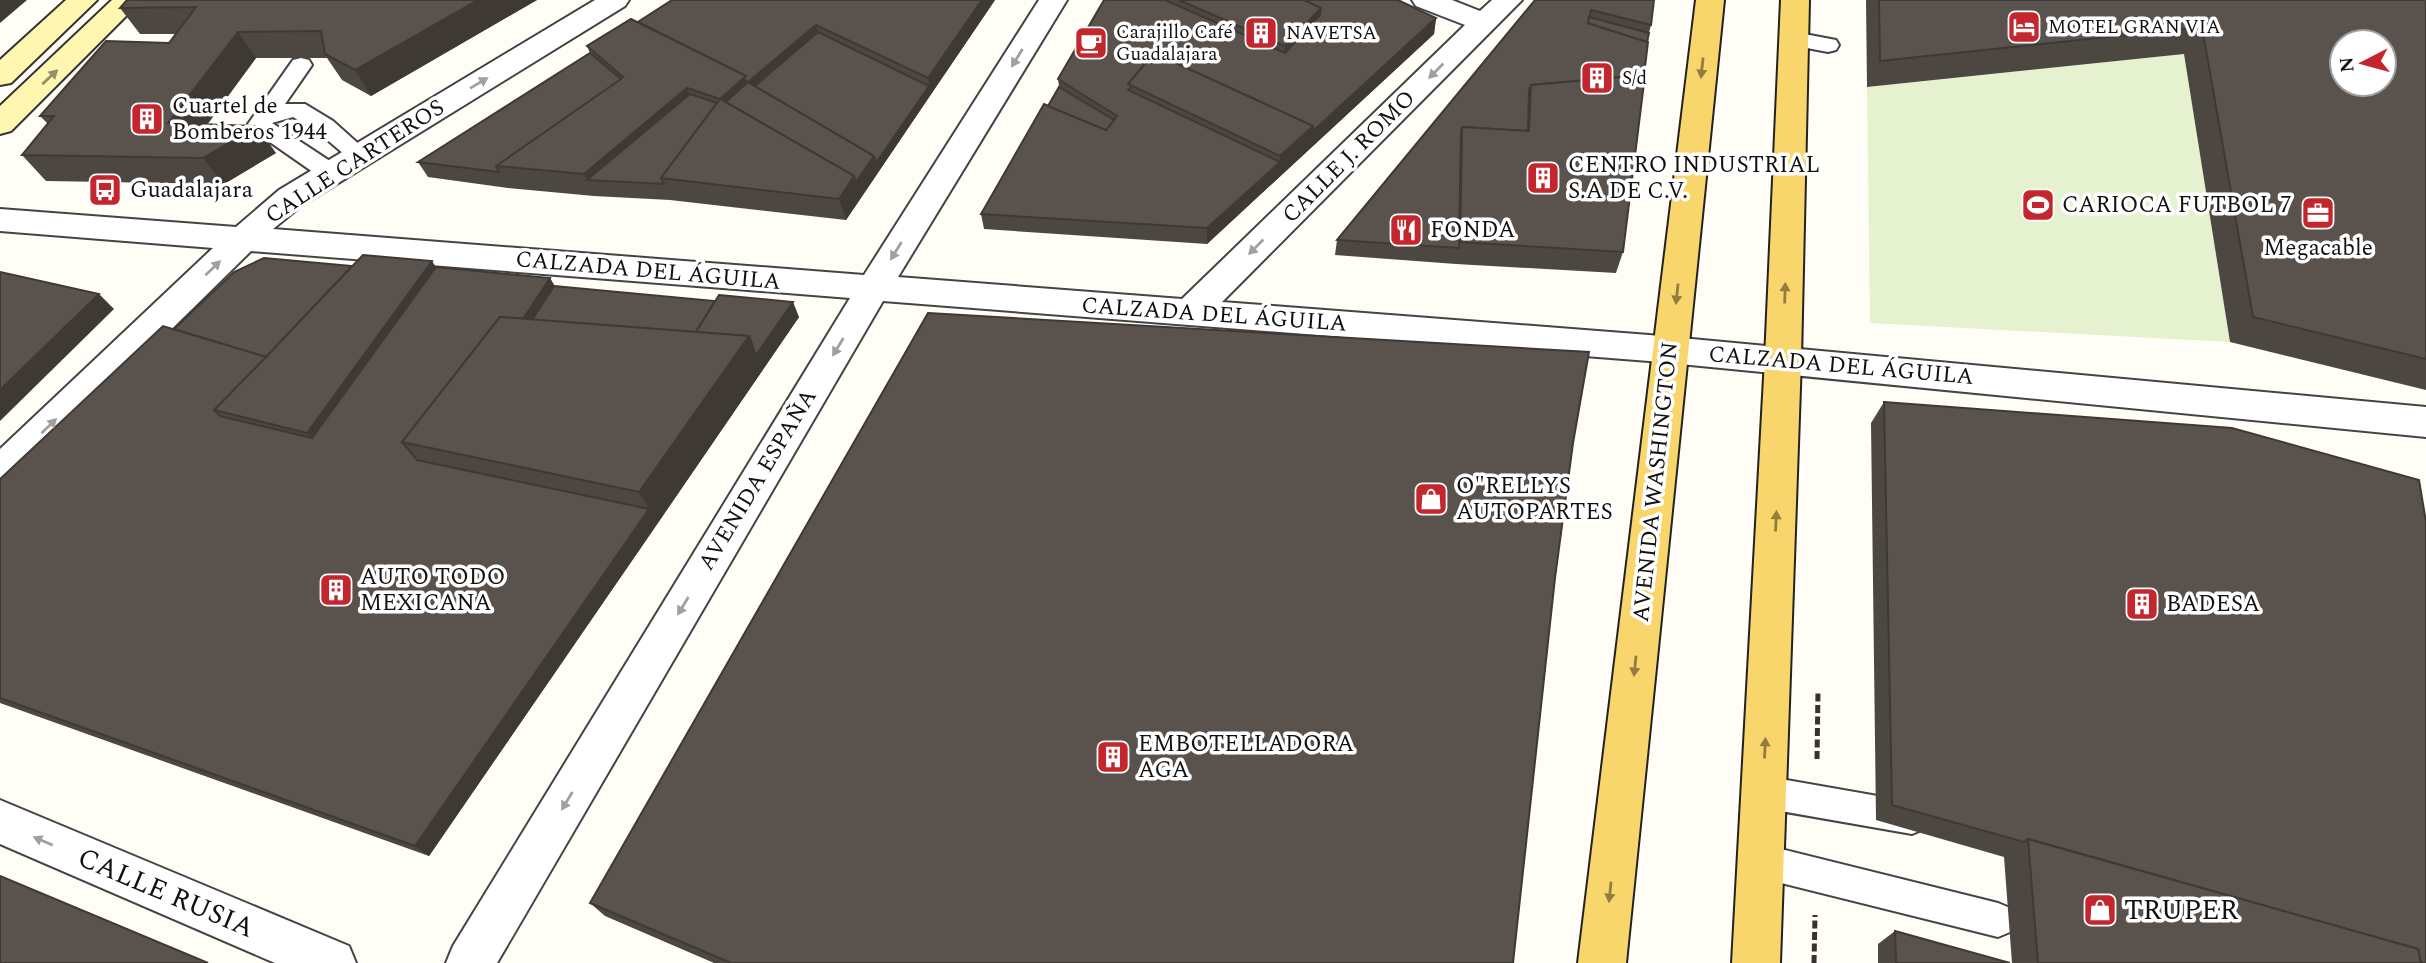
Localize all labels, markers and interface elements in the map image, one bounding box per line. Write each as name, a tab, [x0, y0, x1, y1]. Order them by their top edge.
hotel icon: MOTEL GRAN VIA	[2005, 8, 2043, 46]
place label: MOTEL GRAN VIA	[2048, 13, 2220, 42]
building icon: NAVETSA	[1242, 14, 1280, 52]
place label: Carajillo Café Guadalajara	[1116, 18, 1233, 69]
place label: NAVETSA	[1286, 19, 1377, 48]
cafe icon: Carajillo Café Guadalajara	[1072, 24, 1110, 62]
north arrow	[2328, 28, 2398, 98]
one-way arrow	[1010, 48, 1023, 67]
text: N	[2332, 55, 2363, 74]
one-way arrow	[1697, 57, 1708, 79]
building icon: S/d	[1578, 59, 1616, 97]
one-way arrow	[1428, 62, 1445, 78]
place label: S/d	[1622, 64, 1647, 93]
one-way arrow	[41, 70, 58, 86]
one-way arrow	[470, 77, 489, 89]
street label: CALLE J. ROMO	[1274, 82, 1424, 232]
place label: Cuartel de Bomberos 1944	[172, 89, 327, 150]
street label: CALLE CARTEROS	[258, 91, 452, 233]
building icon: Cuartel de Bomberos 1944	[128, 100, 166, 138]
place label: CENTRO INDUSTRIAL S.A DE C.V.	[1568, 148, 1820, 209]
building icon: CENTRO INDUSTRIAL S.A DE C.V.	[1524, 159, 1562, 197]
bus stop icon: Guadalajara	[86, 171, 124, 209]
place label: Guadalajara	[130, 173, 253, 208]
sports icon: CARIOCA FUTBOL 7	[2019, 186, 2057, 224]
place label: CARIOCA FUTBOL 7	[2062, 188, 2291, 223]
office icon: Megacable	[2299, 194, 2337, 232]
restaurant icon: FONDA	[1387, 211, 1425, 249]
place label: FONDA	[1430, 213, 1515, 248]
place label: Megacable	[2263, 231, 2373, 266]
one-way arrow	[1248, 239, 1265, 256]
one-way arrow	[890, 241, 903, 260]
street label: CALZADA DEL ÁGUILA	[514, 242, 782, 300]
one-way arrow	[204, 260, 221, 276]
one-way arrow	[1780, 282, 1791, 304]
one-way arrow	[1672, 283, 1683, 305]
street label: CALZADA DEL ÁGUILA	[1080, 288, 1348, 342]
street label: CALZADA DEL ÁGUILA	[1707, 337, 1975, 395]
one-way arrow	[831, 338, 844, 357]
street label: AVENIDA WASHINGTON	[1624, 340, 1688, 624]
street label: AVENIDA ESPAÑA	[690, 382, 826, 578]
one-way arrow	[40, 418, 57, 434]
place label: O"RELLYS AUTOPARTES	[1456, 469, 1613, 530]
shop icon: O"RELLYS AUTOPARTES	[1412, 480, 1450, 518]
one-way arrow	[1770, 509, 1781, 531]
place label: AUTO TODO MEXICANA	[360, 560, 505, 621]
building icon: AUTO TODO MEXICANA	[317, 571, 355, 609]
building icon: BADESA	[2123, 585, 2161, 623]
place label: BADESA	[2166, 587, 2260, 622]
one-way arrow	[677, 596, 690, 615]
one-way arrow	[1630, 655, 1641, 677]
place label: EMBOTELLADORA AGA	[1138, 727, 1354, 788]
one-way arrow	[1760, 737, 1771, 759]
building icon: EMBOTELLADORA AGA	[1094, 738, 1132, 776]
one-way arrow	[560, 791, 573, 810]
one-way arrow	[33, 835, 54, 846]
street label: CALLE RUSIA	[71, 836, 261, 950]
one-way arrow	[1604, 881, 1615, 903]
place label: TRUPER	[2124, 889, 2239, 932]
shop icon: TRUPER	[2081, 891, 2119, 929]

